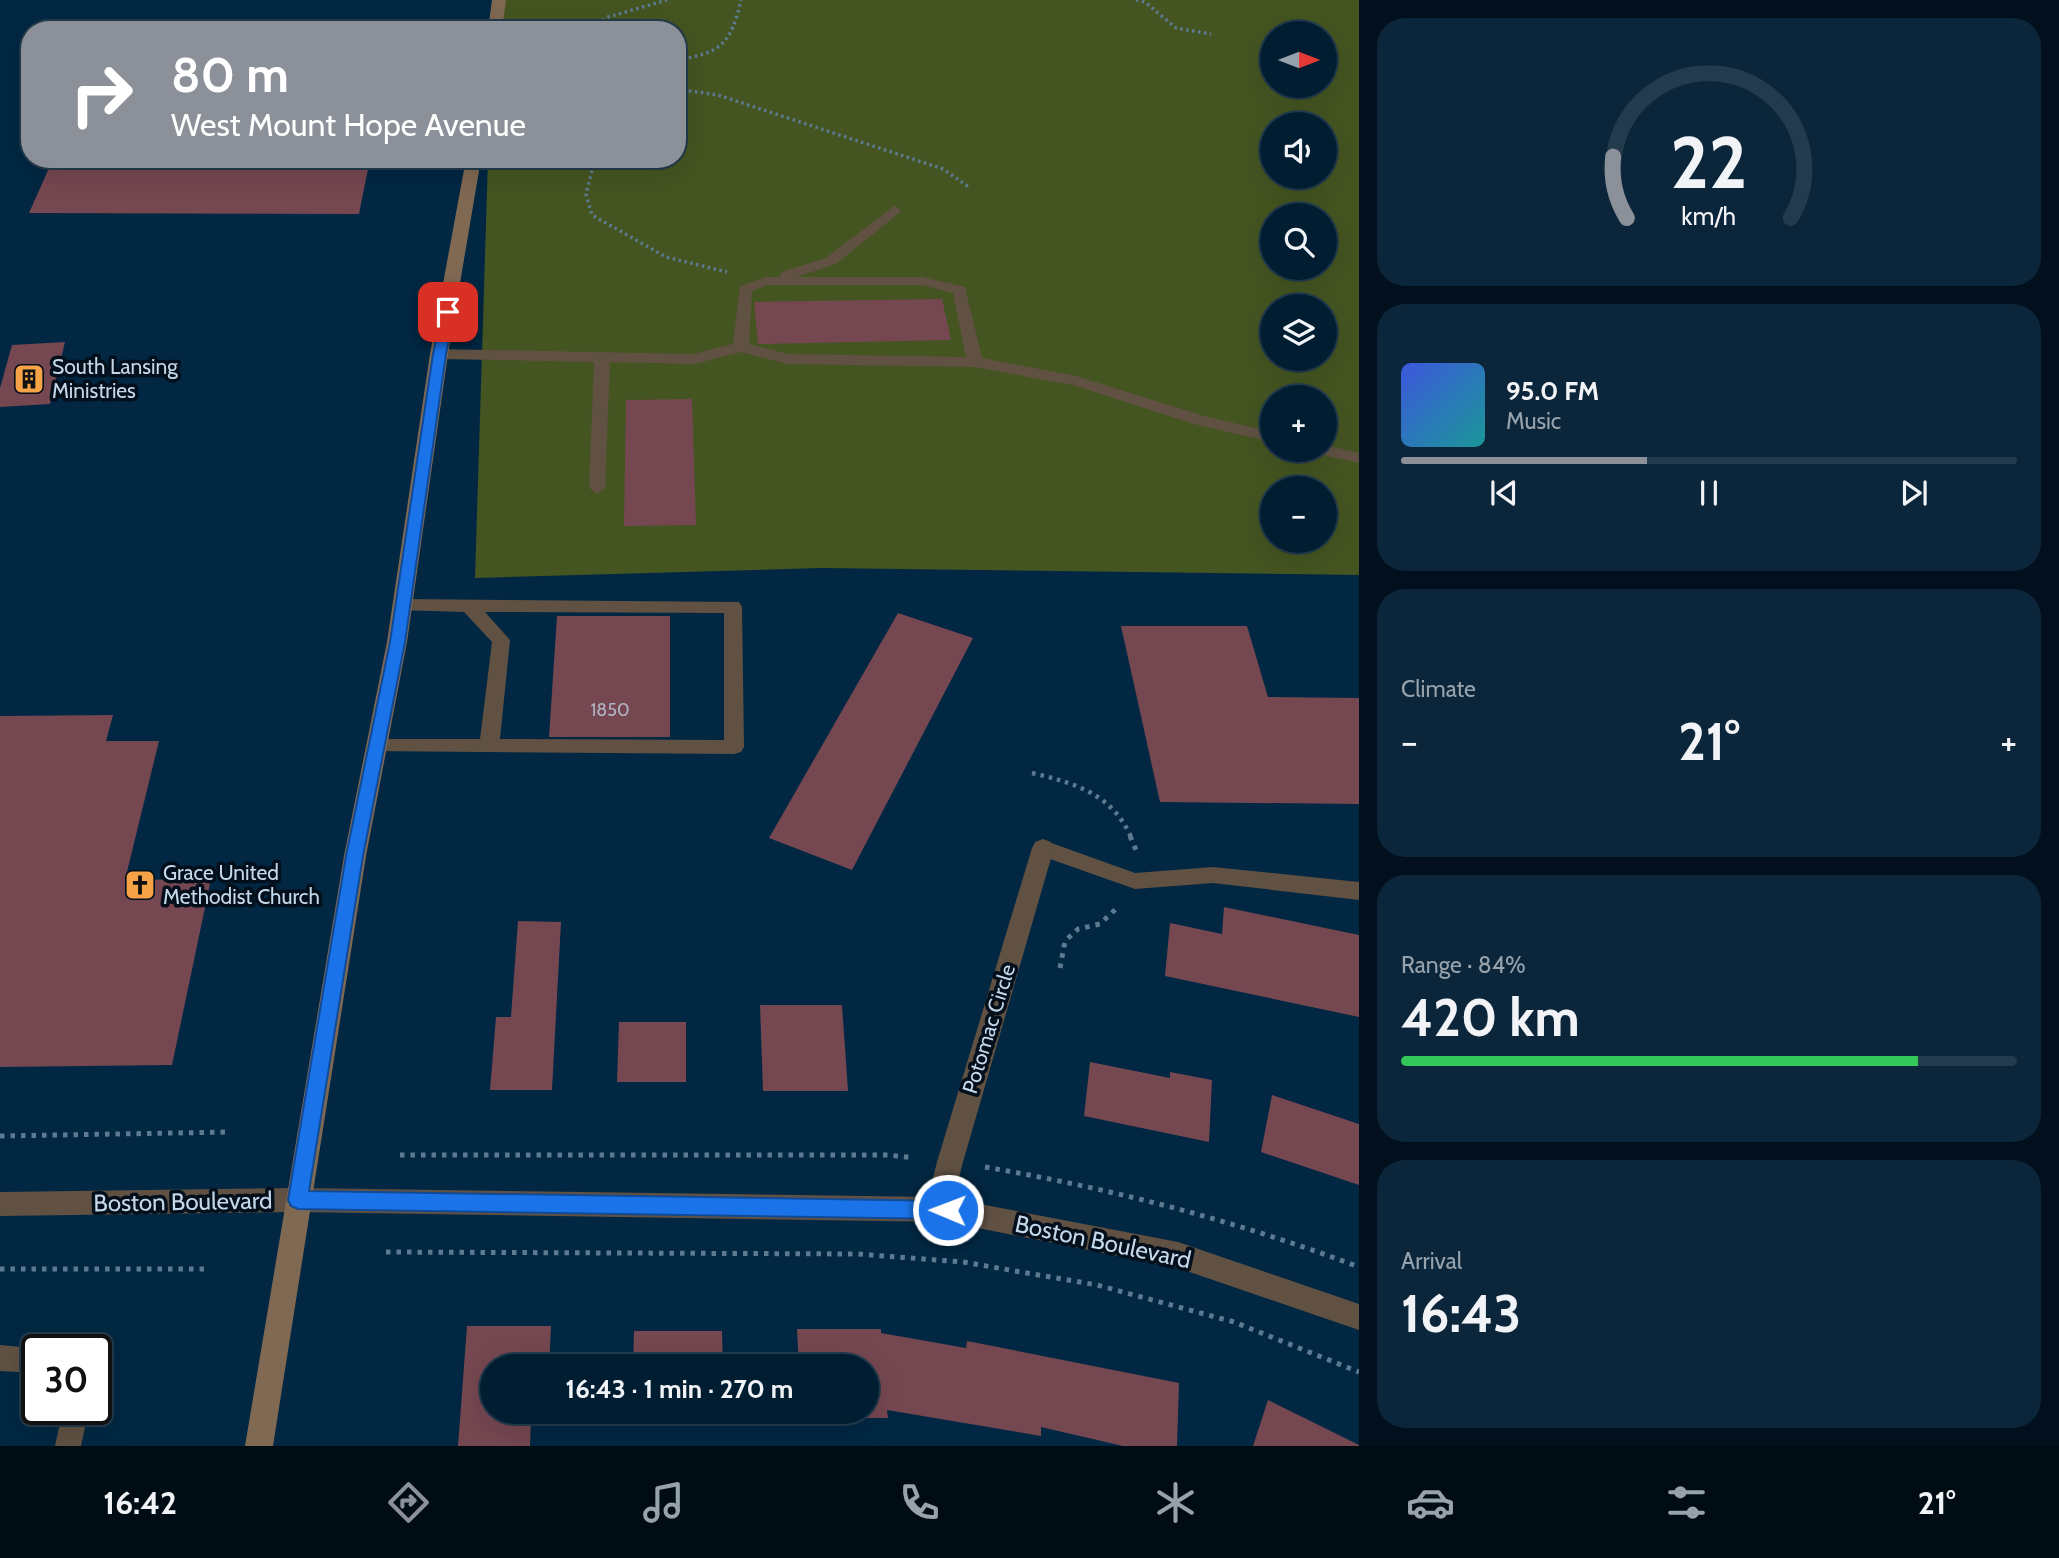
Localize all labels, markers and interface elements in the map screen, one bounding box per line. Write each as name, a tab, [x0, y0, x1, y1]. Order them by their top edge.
north arrow	[1260, 21, 1337, 98]
map controls	[1260, 21, 1337, 553]
text: 80 m	[171, 45, 289, 104]
icon: right	[56, 49, 147, 140]
text: West Mount Hope Avenue	[171, 105, 526, 144]
button: sound	[1260, 112, 1337, 189]
text: 22	[1670, 118, 1748, 206]
text: km/h	[1682, 201, 1736, 231]
button: search	[1260, 203, 1337, 280]
pin	[418, 282, 478, 342]
icon: arrive	[429, 293, 467, 331]
button: layers	[1260, 294, 1337, 371]
place label: South Lansing Ministries	[52, 354, 178, 403]
building icon: South Lansing Ministries	[12, 362, 46, 396]
text: 95.0 FM	[1506, 375, 1599, 407]
button: +	[1260, 385, 1337, 462]
text: Music	[1506, 407, 1561, 435]
icon: previous	[1485, 474, 1523, 512]
icon: pause	[1690, 474, 1728, 512]
icon: next	[1895, 474, 1933, 512]
button: −	[1260, 476, 1337, 553]
text: Climate	[1401, 675, 1476, 703]
house number: 1850	[590, 699, 630, 721]
text: 21°	[1678, 710, 1740, 773]
text: −	[1401, 718, 1418, 765]
text: +	[2000, 718, 2017, 765]
place label: Grace United Methodist Church	[163, 860, 320, 909]
church icon: Grace United Methodist Church	[123, 868, 157, 902]
text: Range · 84%	[1401, 951, 1526, 979]
street label: Potomac Circle	[957, 961, 1020, 1097]
text: 420 km	[1401, 986, 1580, 1049]
position arrow	[911, 1173, 985, 1247]
street label: Boston Boulevard	[93, 1185, 273, 1218]
street label: Boston Boulevard	[1012, 1209, 1194, 1274]
text: Arrival	[1401, 1247, 1462, 1275]
text: 16:43	[1401, 1282, 1521, 1345]
speed limit sign: 30	[21, 1334, 112, 1425]
text: 16:43 · 1 min · 270 m	[566, 1373, 793, 1405]
icon: directions	[384, 1478, 433, 1527]
icon: music	[639, 1478, 688, 1527]
icon: phone	[895, 1478, 944, 1527]
icon: climate	[1151, 1478, 1200, 1527]
icon: car	[1406, 1478, 1455, 1527]
icon: filters	[1662, 1478, 1711, 1527]
text: 16:42	[103, 1483, 177, 1522]
text: 21°	[1918, 1483, 1956, 1522]

